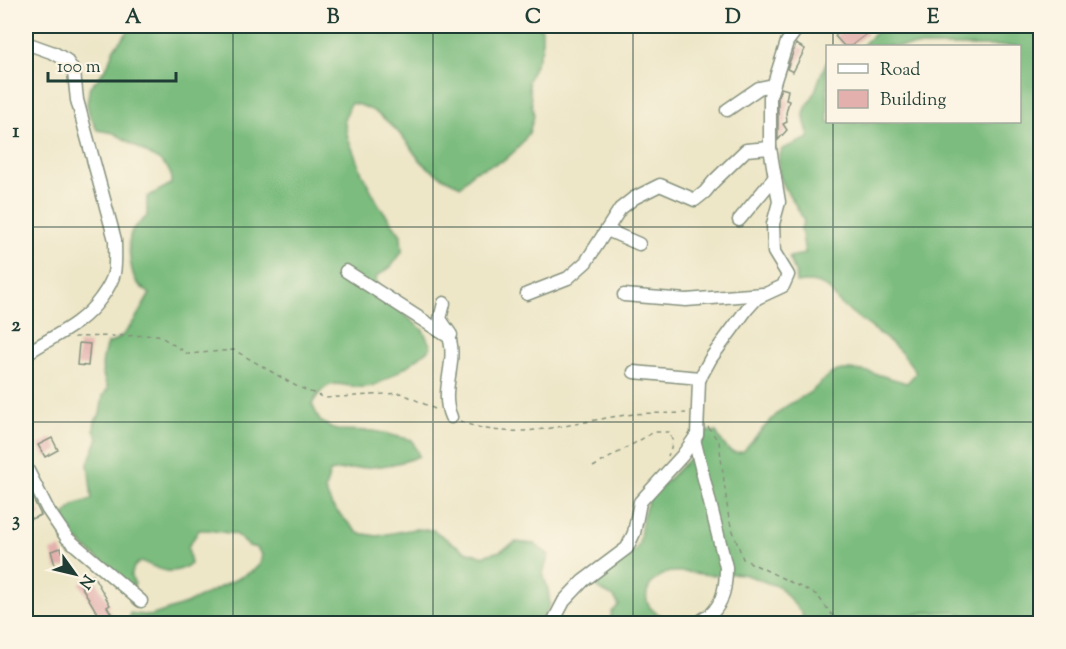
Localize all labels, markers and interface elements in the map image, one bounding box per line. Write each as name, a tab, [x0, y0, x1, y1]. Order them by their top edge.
text: A	[125, 4, 142, 33]
text: B	[327, 4, 340, 33]
text: C	[525, 4, 541, 33]
text: D	[725, 4, 741, 33]
text: E	[927, 4, 940, 33]
scale bar	[48, 45, 176, 83]
legend	[826, 45, 1021, 123]
text: 100 m	[57, 55, 101, 81]
text: Road	[880, 58, 920, 84]
text: Building	[880, 88, 946, 114]
text: 1	[13, 118, 20, 147]
text: 2	[11, 312, 21, 341]
text: 3	[12, 507, 20, 536]
north arrow	[45, 544, 105, 604]
text: N	[72, 569, 98, 593]

